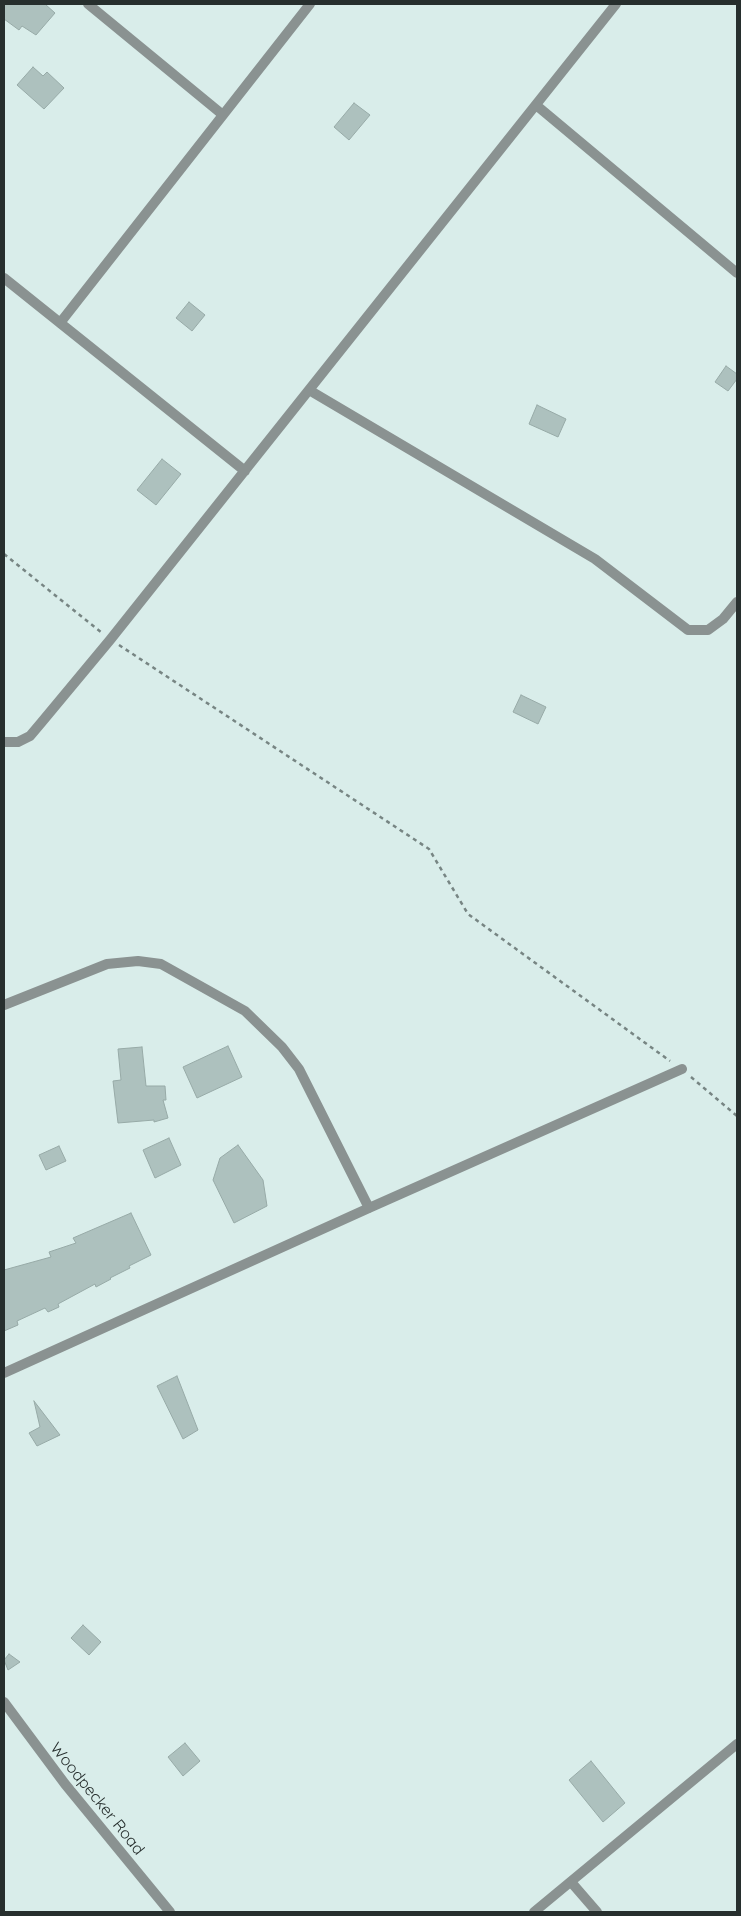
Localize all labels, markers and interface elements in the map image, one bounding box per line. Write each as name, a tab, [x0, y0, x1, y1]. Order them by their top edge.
street label: Woodpecker Road	[46, 1739, 148, 1859]

